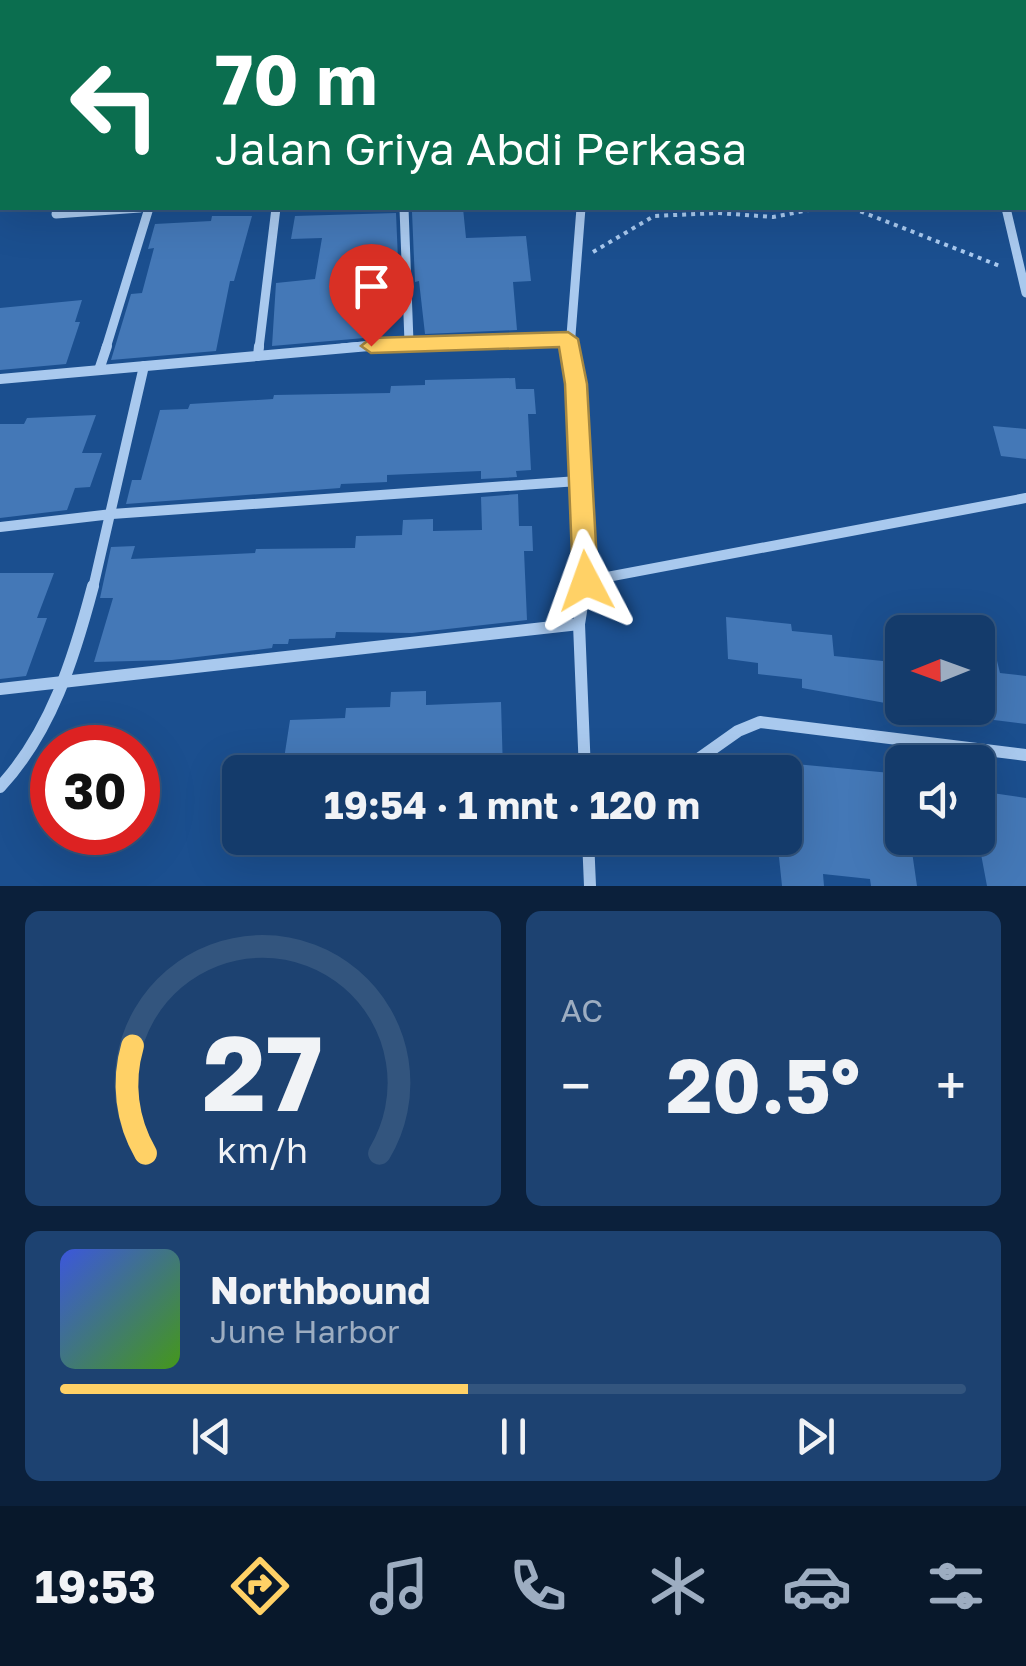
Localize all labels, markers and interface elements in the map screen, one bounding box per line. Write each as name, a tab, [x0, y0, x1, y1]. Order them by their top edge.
text: 70 m	[215, 36, 377, 120]
icon: left	[50, 40, 180, 170]
text: Jalan Griya Abdi Perkasa	[215, 121, 747, 175]
pin	[329, 244, 414, 347]
icon: arrive	[344, 259, 399, 314]
position arrow	[534, 529, 638, 633]
north arrow	[885, 615, 995, 725]
map controls	[885, 615, 995, 855]
speed limit sign: 30	[30, 725, 160, 855]
button: sound	[885, 745, 995, 855]
text: 19:54 · 1 mnt · 120 m	[324, 782, 700, 827]
text: AC	[561, 991, 603, 1029]
text: 27	[203, 1009, 323, 1134]
text: 20.5°	[666, 1039, 860, 1130]
text: −	[561, 1052, 591, 1118]
text: +	[936, 1052, 966, 1118]
text: km/h	[217, 1128, 308, 1171]
text: Northbound	[210, 1267, 431, 1312]
text: June Harbor	[210, 1312, 400, 1350]
icon: previous	[184, 1409, 239, 1464]
icon: pause	[486, 1409, 541, 1464]
icon: next	[788, 1409, 843, 1464]
icon: directions	[225, 1551, 295, 1621]
icon: music	[364, 1551, 434, 1621]
icon: phone	[503, 1551, 573, 1621]
icon: climate	[643, 1551, 713, 1621]
icon: car	[782, 1551, 852, 1621]
icon: filters	[921, 1551, 991, 1621]
text: 19:53	[35, 1559, 156, 1613]

